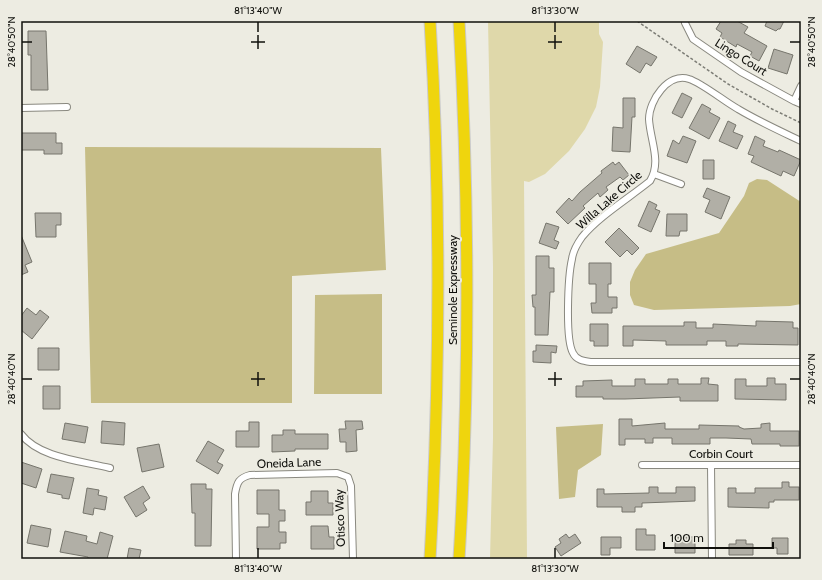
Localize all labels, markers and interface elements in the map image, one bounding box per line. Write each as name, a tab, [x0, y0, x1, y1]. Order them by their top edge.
text: 81°13'40"W	[234, 4, 282, 17]
text: 81°13'30"W	[531, 4, 579, 17]
text: 28°40'50"N	[5, 16, 18, 68]
text: 28°40'50"N	[805, 16, 818, 68]
street label: Lingo Court	[712, 35, 770, 78]
street label: Willa Lake Circle	[573, 167, 645, 232]
street label: Seminole Expressway	[445, 235, 460, 345]
text: 28°40'40"N	[5, 353, 18, 405]
text: 28°40'40"N	[805, 353, 818, 405]
street label: Corbin Court	[689, 446, 753, 461]
street label: Oneida Lane	[257, 454, 321, 471]
street label: Otisco Way	[331, 489, 348, 547]
scale bar	[664, 524, 773, 550]
text: 100 m	[670, 530, 704, 545]
text: 81°13'40"W	[234, 562, 282, 575]
text: 81°13'30"W	[531, 562, 579, 575]

